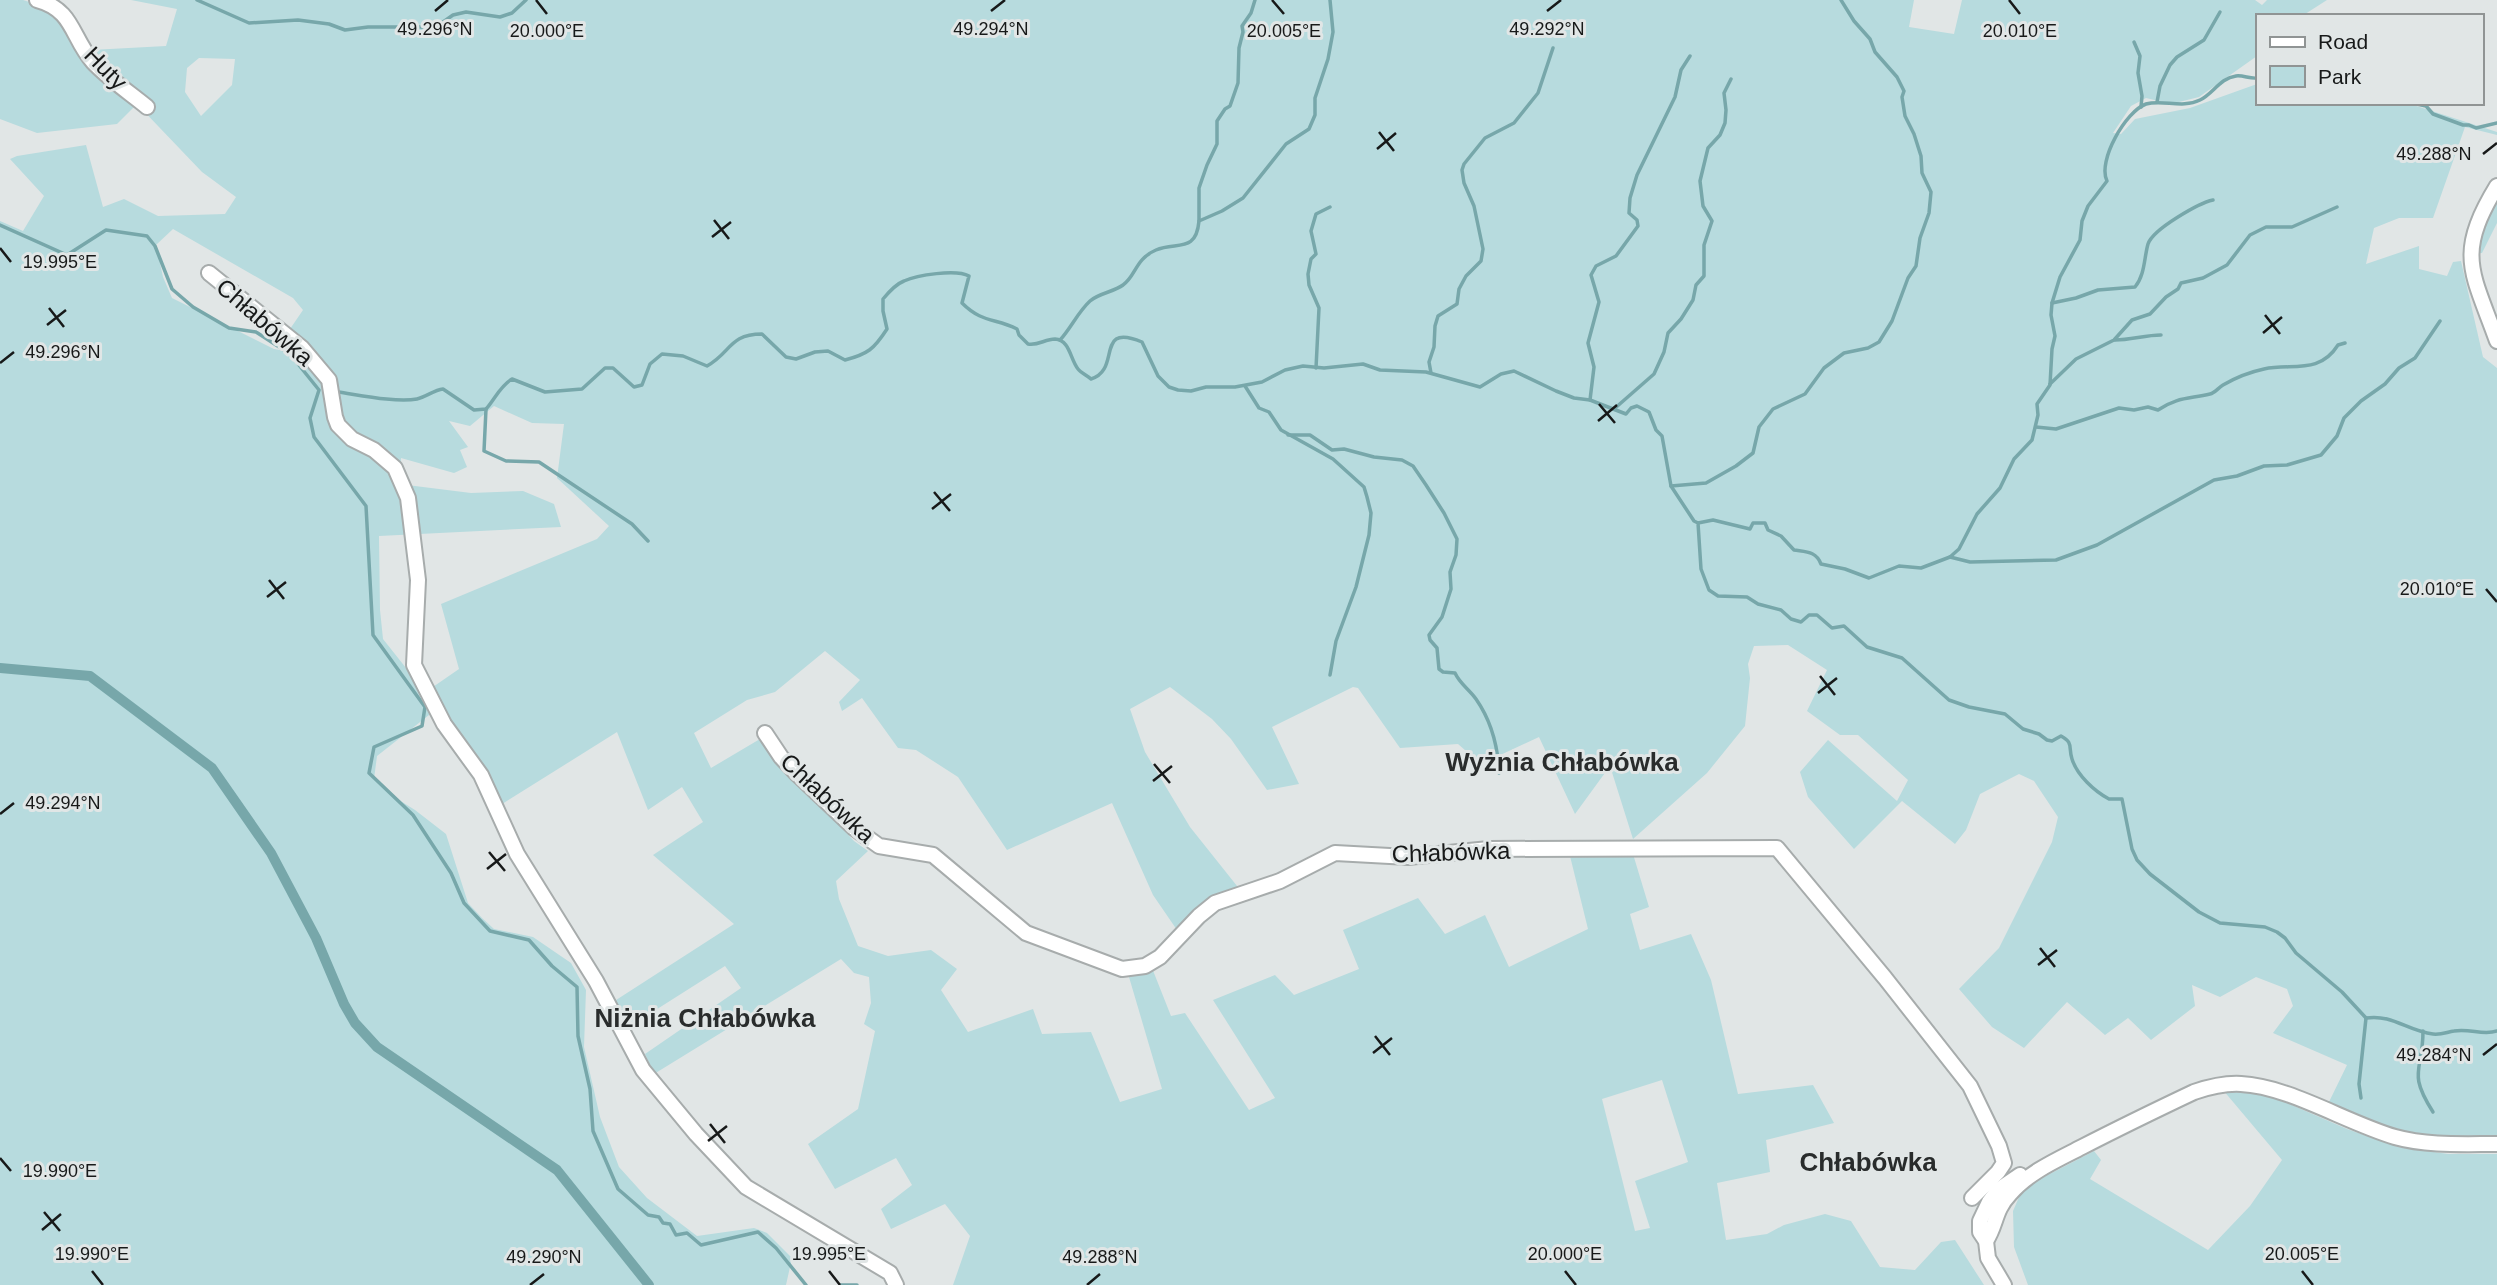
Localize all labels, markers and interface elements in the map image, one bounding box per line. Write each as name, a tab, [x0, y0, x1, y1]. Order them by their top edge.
legend	[2256, 14, 2483, 105]
text: 49.296°N	[397, 19, 473, 39]
text: 49.294°N	[953, 19, 1029, 39]
text: 49.292°N	[1509, 19, 1585, 39]
text: 20.000°E	[510, 21, 584, 41]
text: 20.005°E	[1247, 21, 1321, 41]
text: 20.010°E	[1983, 21, 2057, 41]
text: Road	[2318, 30, 2368, 53]
street label: Huty	[79, 41, 133, 95]
text: Park	[2318, 65, 2362, 88]
text: 49.288°N	[2396, 144, 2472, 164]
text: 19.995°E	[23, 252, 97, 272]
street label: Chłabówka	[211, 273, 319, 372]
text: 49.296°N	[25, 342, 101, 362]
text: 20.010°E	[2400, 579, 2474, 599]
district label: Wyżnia Chłabówka	[1445, 747, 1679, 777]
street label: Chłabówka	[775, 748, 881, 849]
text: 49.294°N	[25, 793, 101, 813]
street label: Chłabówka	[1391, 836, 1511, 868]
district label: Niżnia Chłabówka	[594, 1003, 816, 1033]
text: 49.284°N	[2396, 1045, 2472, 1065]
district label: Chłabówka	[1799, 1147, 1937, 1177]
text: 19.990°E	[23, 1161, 97, 1181]
text: 19.990°E	[55, 1244, 129, 1264]
text: 19.995°E	[792, 1244, 866, 1264]
text: 20.000°E	[1528, 1244, 1602, 1264]
text: 20.005°E	[2265, 1244, 2339, 1264]
text: 49.290°N	[506, 1247, 582, 1267]
text: 49.288°N	[1062, 1247, 1138, 1267]

